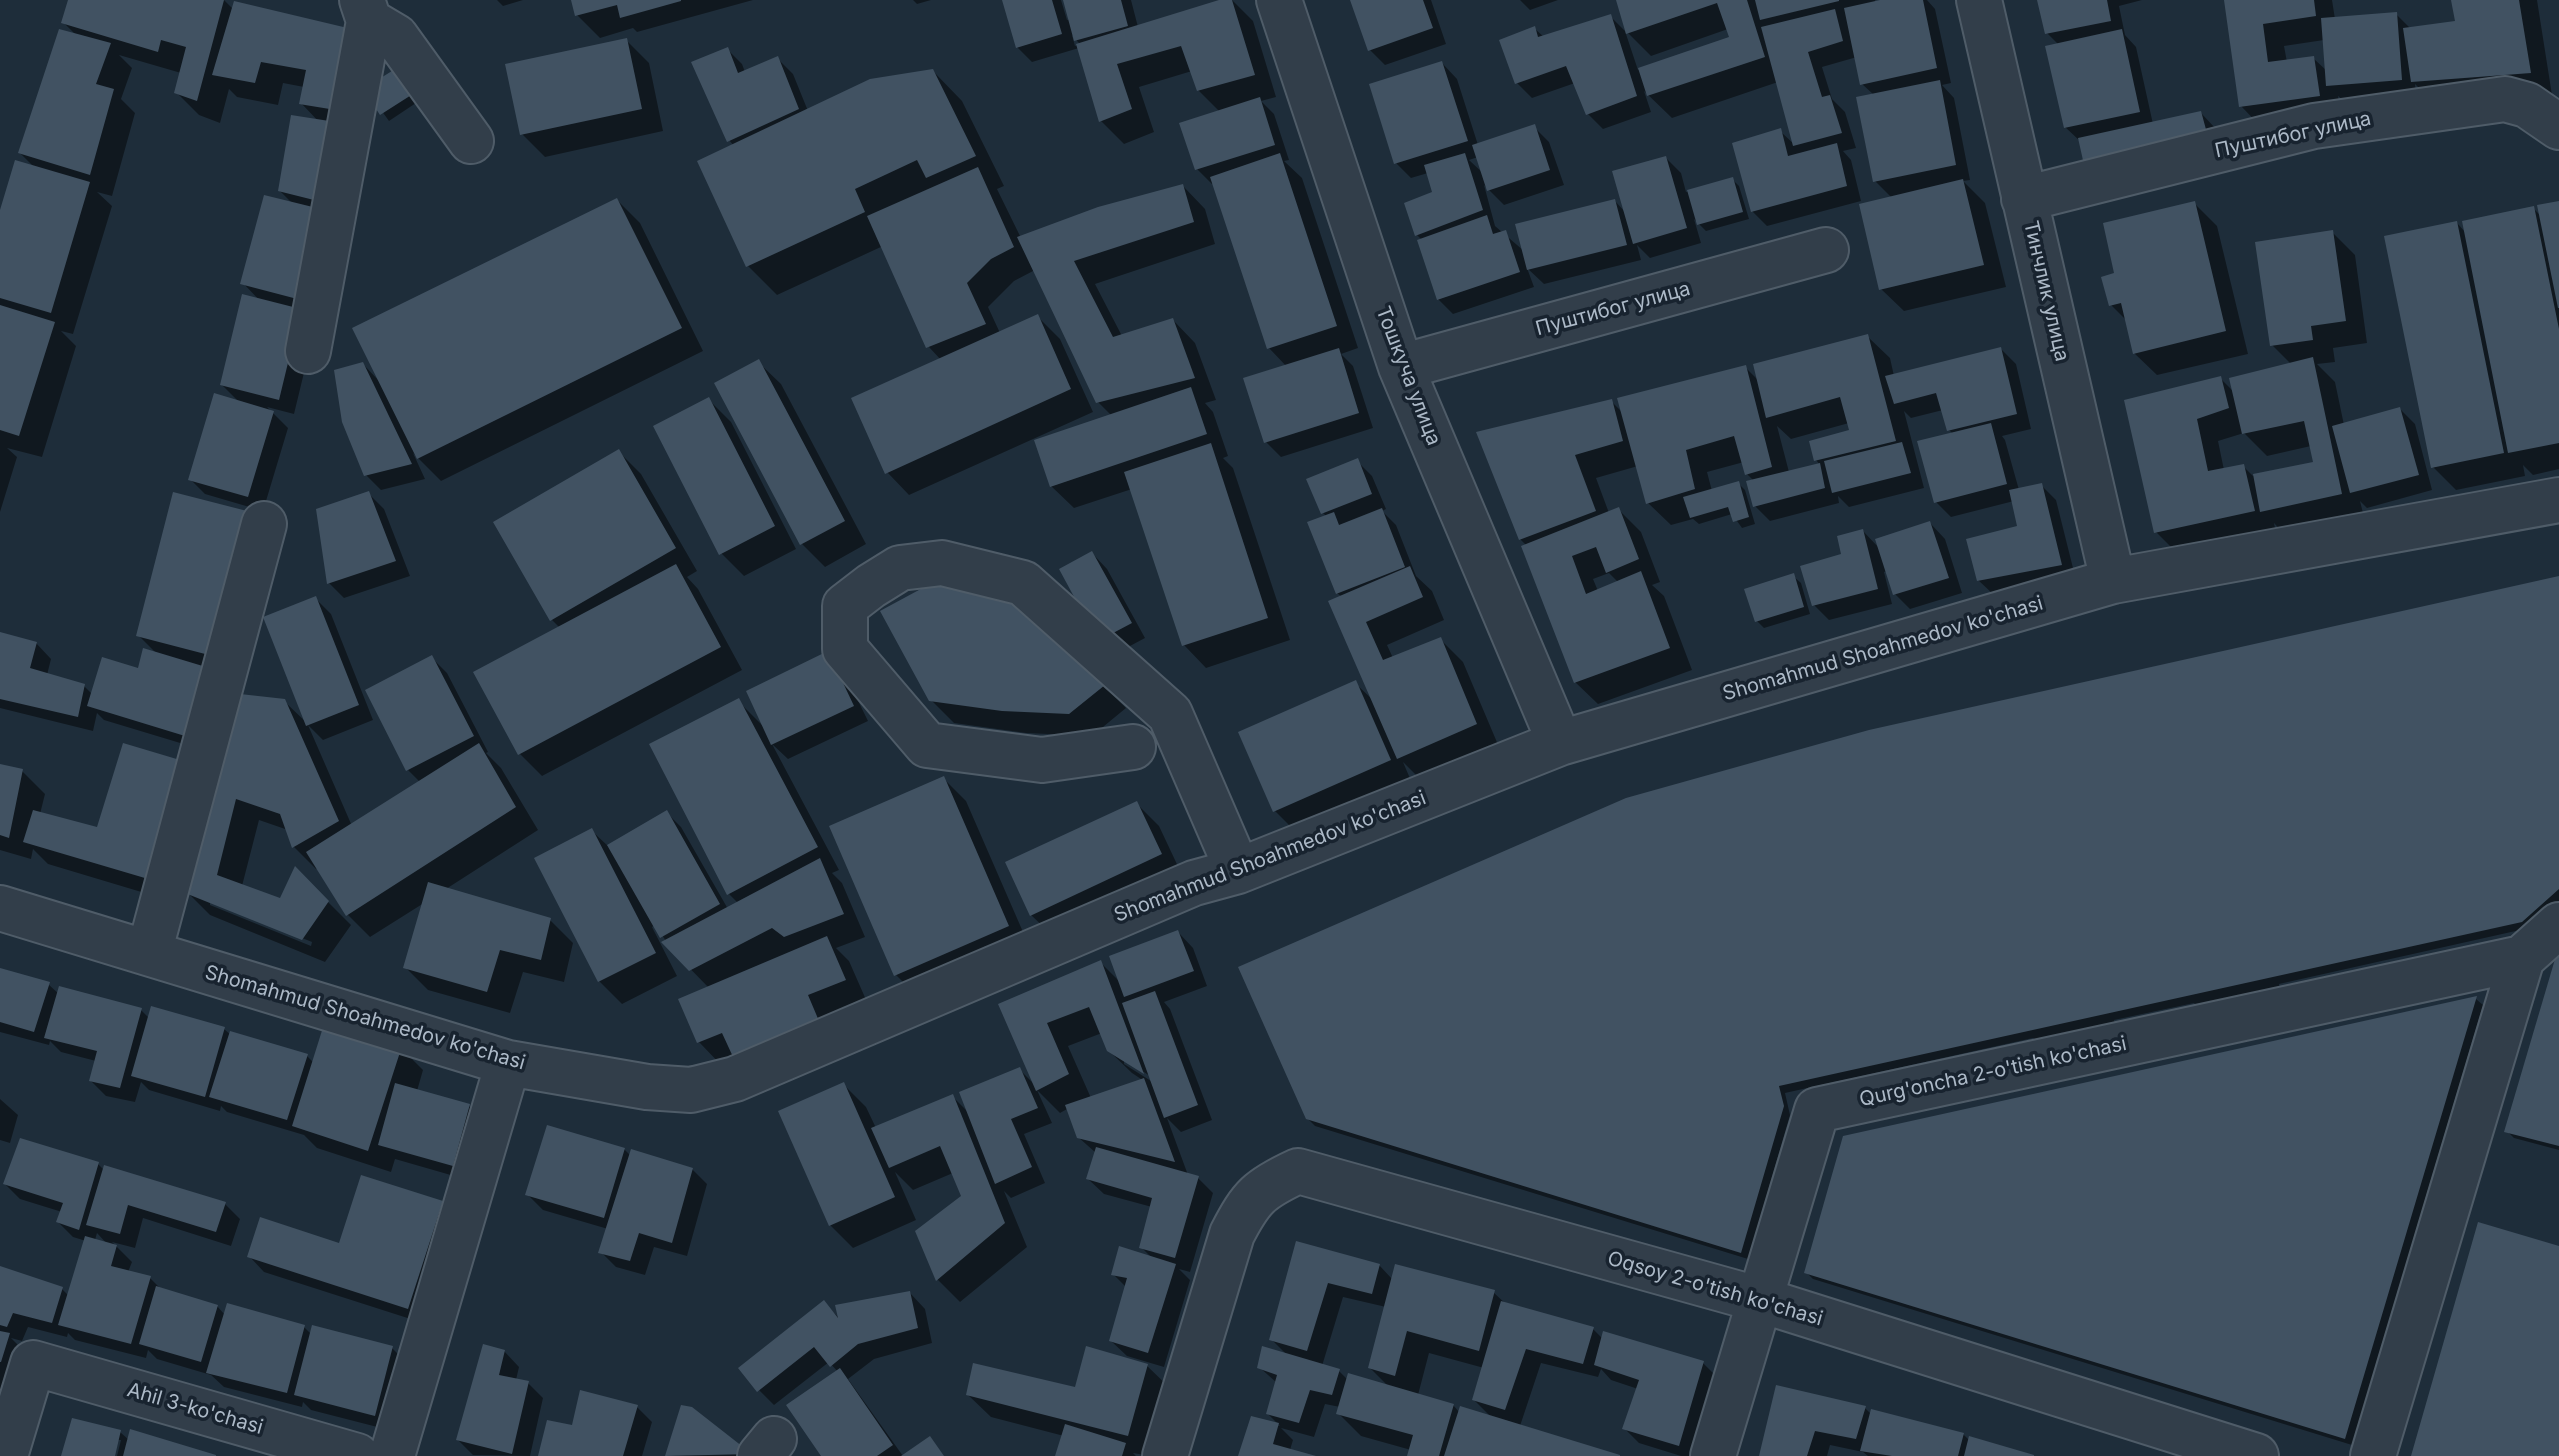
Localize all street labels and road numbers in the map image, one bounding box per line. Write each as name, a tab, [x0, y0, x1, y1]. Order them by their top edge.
street label: Пуштибог улица	[2213, 107, 2373, 163]
street label: Тинчлик улица	[2018, 218, 2074, 364]
street label: Пуштибог улица	[1533, 277, 1693, 341]
street label: Тошкуча улица	[1370, 303, 1446, 449]
street label: Shomahmud Shoahmedov ko'chasi	[1720, 592, 2046, 706]
street label: Shomahmud Shoahmedov ko'chasi	[1111, 786, 1429, 928]
street label: Shomahmud Shoahmedov ko'chasi	[202, 961, 528, 1075]
street label: Qurg'oncha 2-o'tish ko'chasi	[1857, 1032, 2129, 1112]
street label: Oqsoy 2-o'tish ko'chasi	[1605, 1247, 1825, 1331]
street label: Ahil 3-ko'chasi	[124, 1378, 266, 1440]

